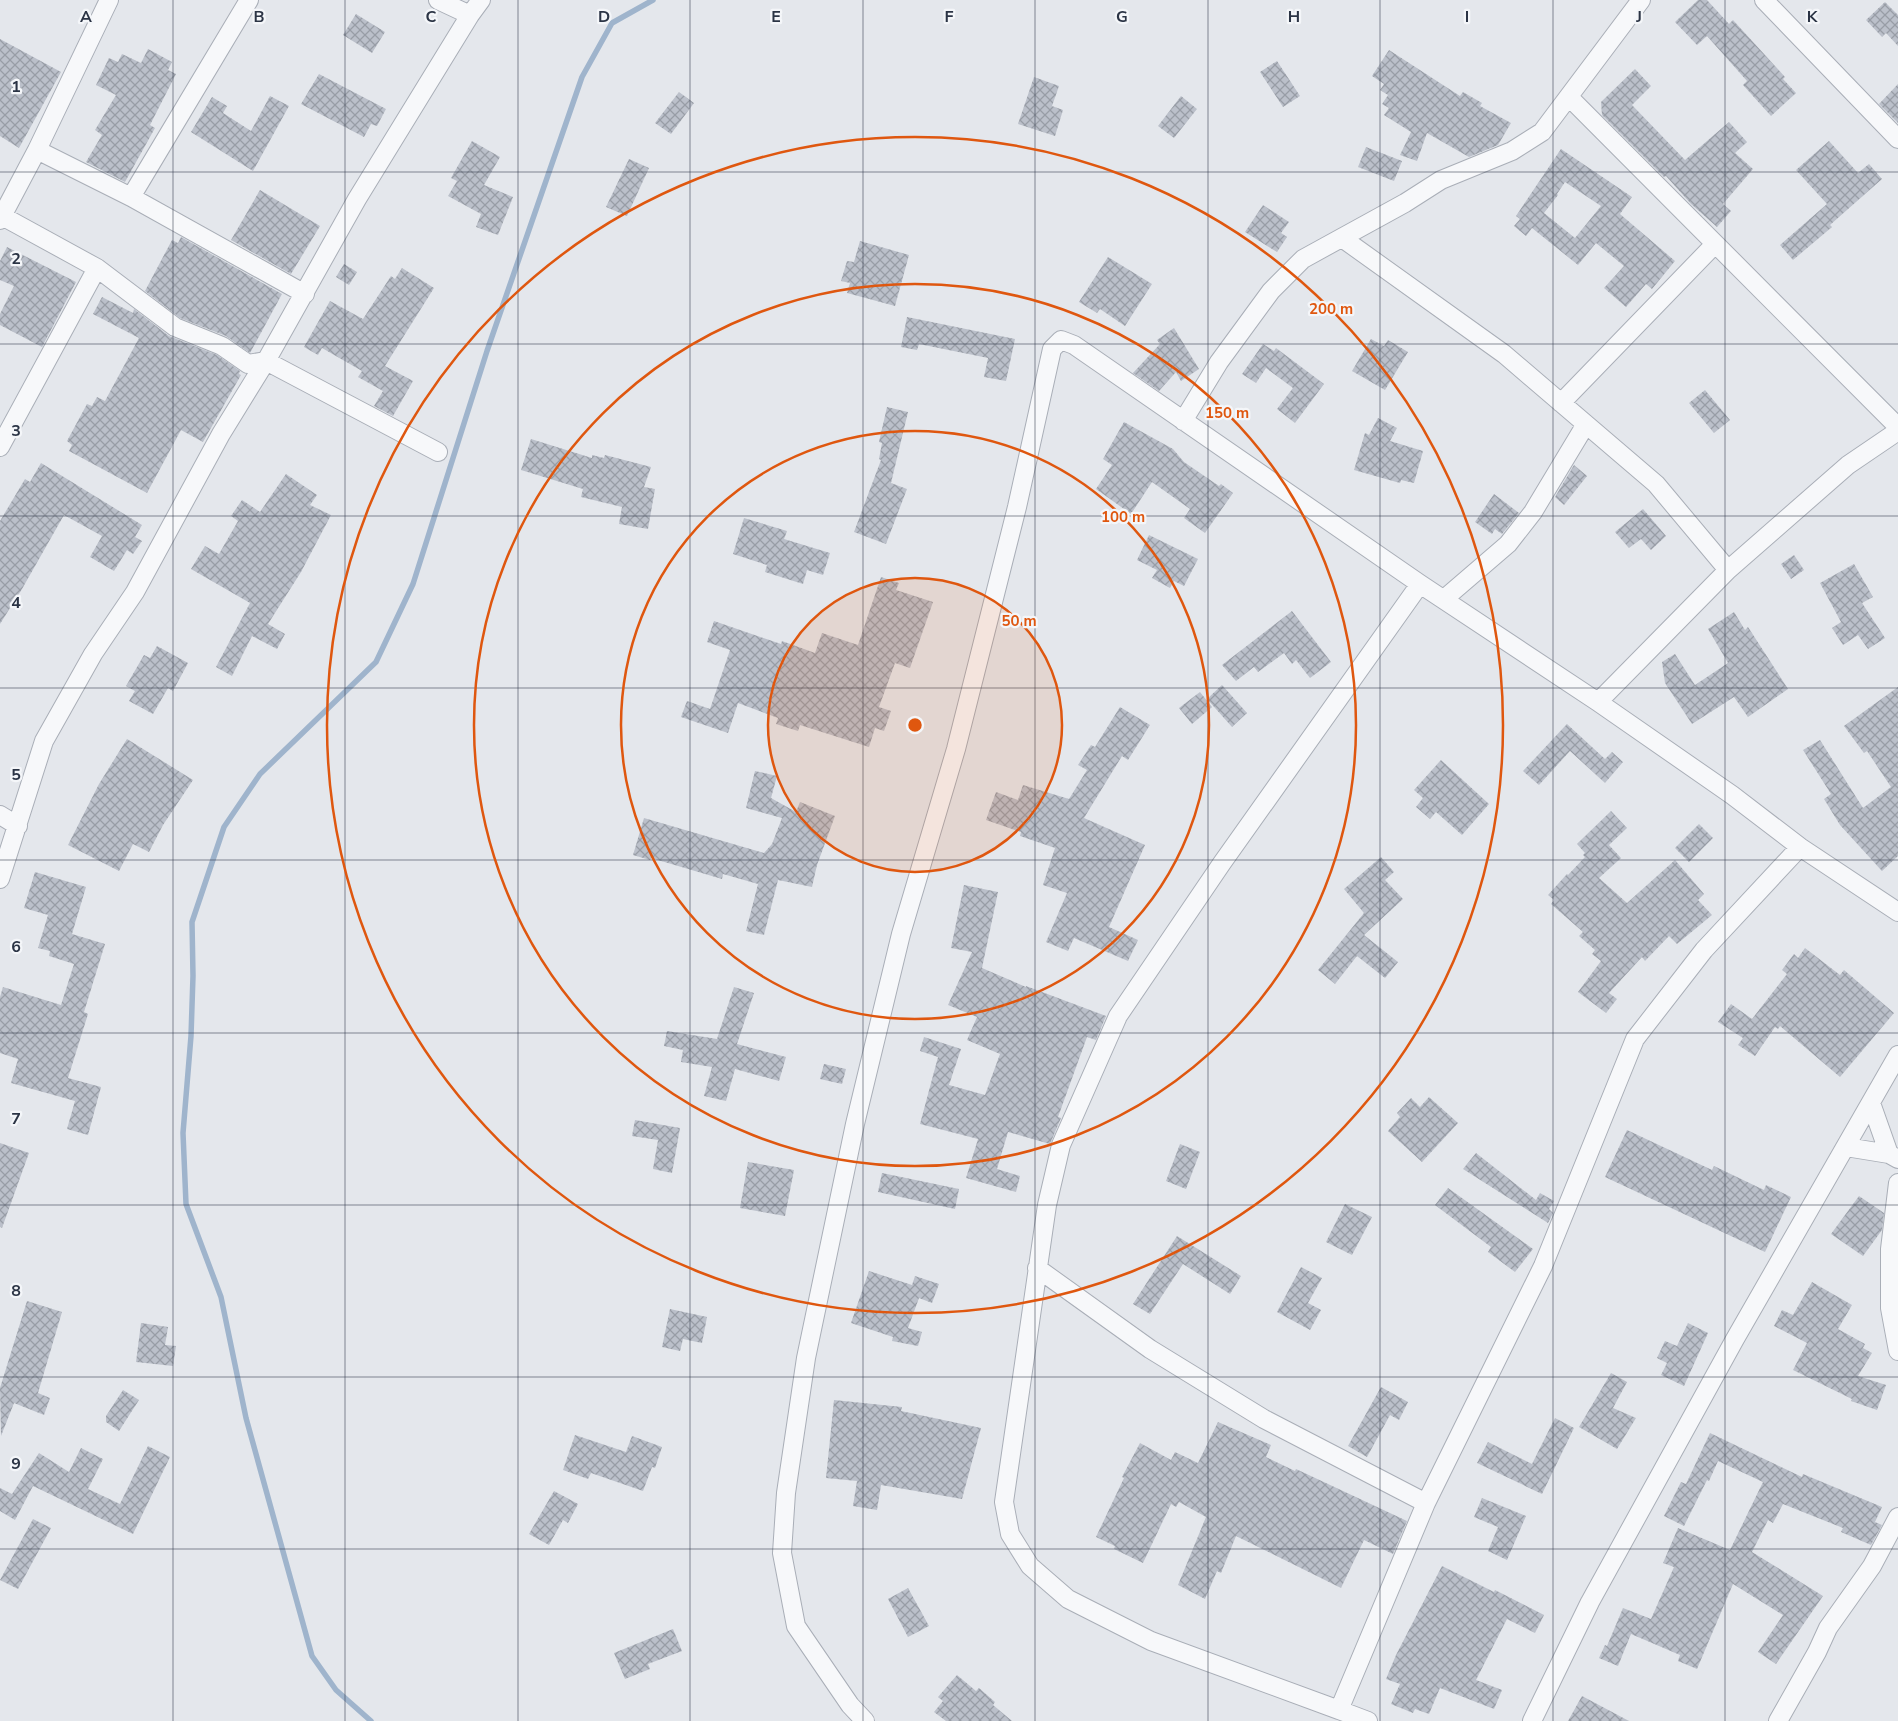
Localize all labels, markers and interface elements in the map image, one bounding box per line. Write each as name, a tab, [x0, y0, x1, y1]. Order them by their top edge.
text: A	[80, 6, 92, 28]
text: B	[253, 6, 265, 28]
text: C	[426, 6, 437, 28]
text: D	[598, 6, 610, 28]
text: E	[771, 6, 781, 28]
text: F	[945, 6, 954, 28]
text: G	[1116, 6, 1128, 28]
text: H	[1288, 6, 1300, 28]
text: I	[1465, 6, 1469, 28]
text: J	[1635, 6, 1642, 28]
text: K	[1807, 6, 1819, 28]
text: 1	[11, 76, 21, 98]
text: 2	[11, 248, 21, 270]
text: 200 m	[1309, 299, 1353, 319]
text: 150 m	[1205, 403, 1249, 423]
text: 3	[11, 420, 21, 442]
text: 100 m	[1101, 507, 1145, 527]
text: 4	[11, 592, 21, 614]
text: 50 m	[1001, 611, 1037, 631]
centre of rings	[906, 716, 924, 734]
text: 5	[11, 764, 21, 786]
text: 6	[11, 936, 21, 958]
text: 7	[11, 1108, 21, 1130]
text: 8	[11, 1280, 21, 1302]
text: 9	[11, 1453, 21, 1475]

